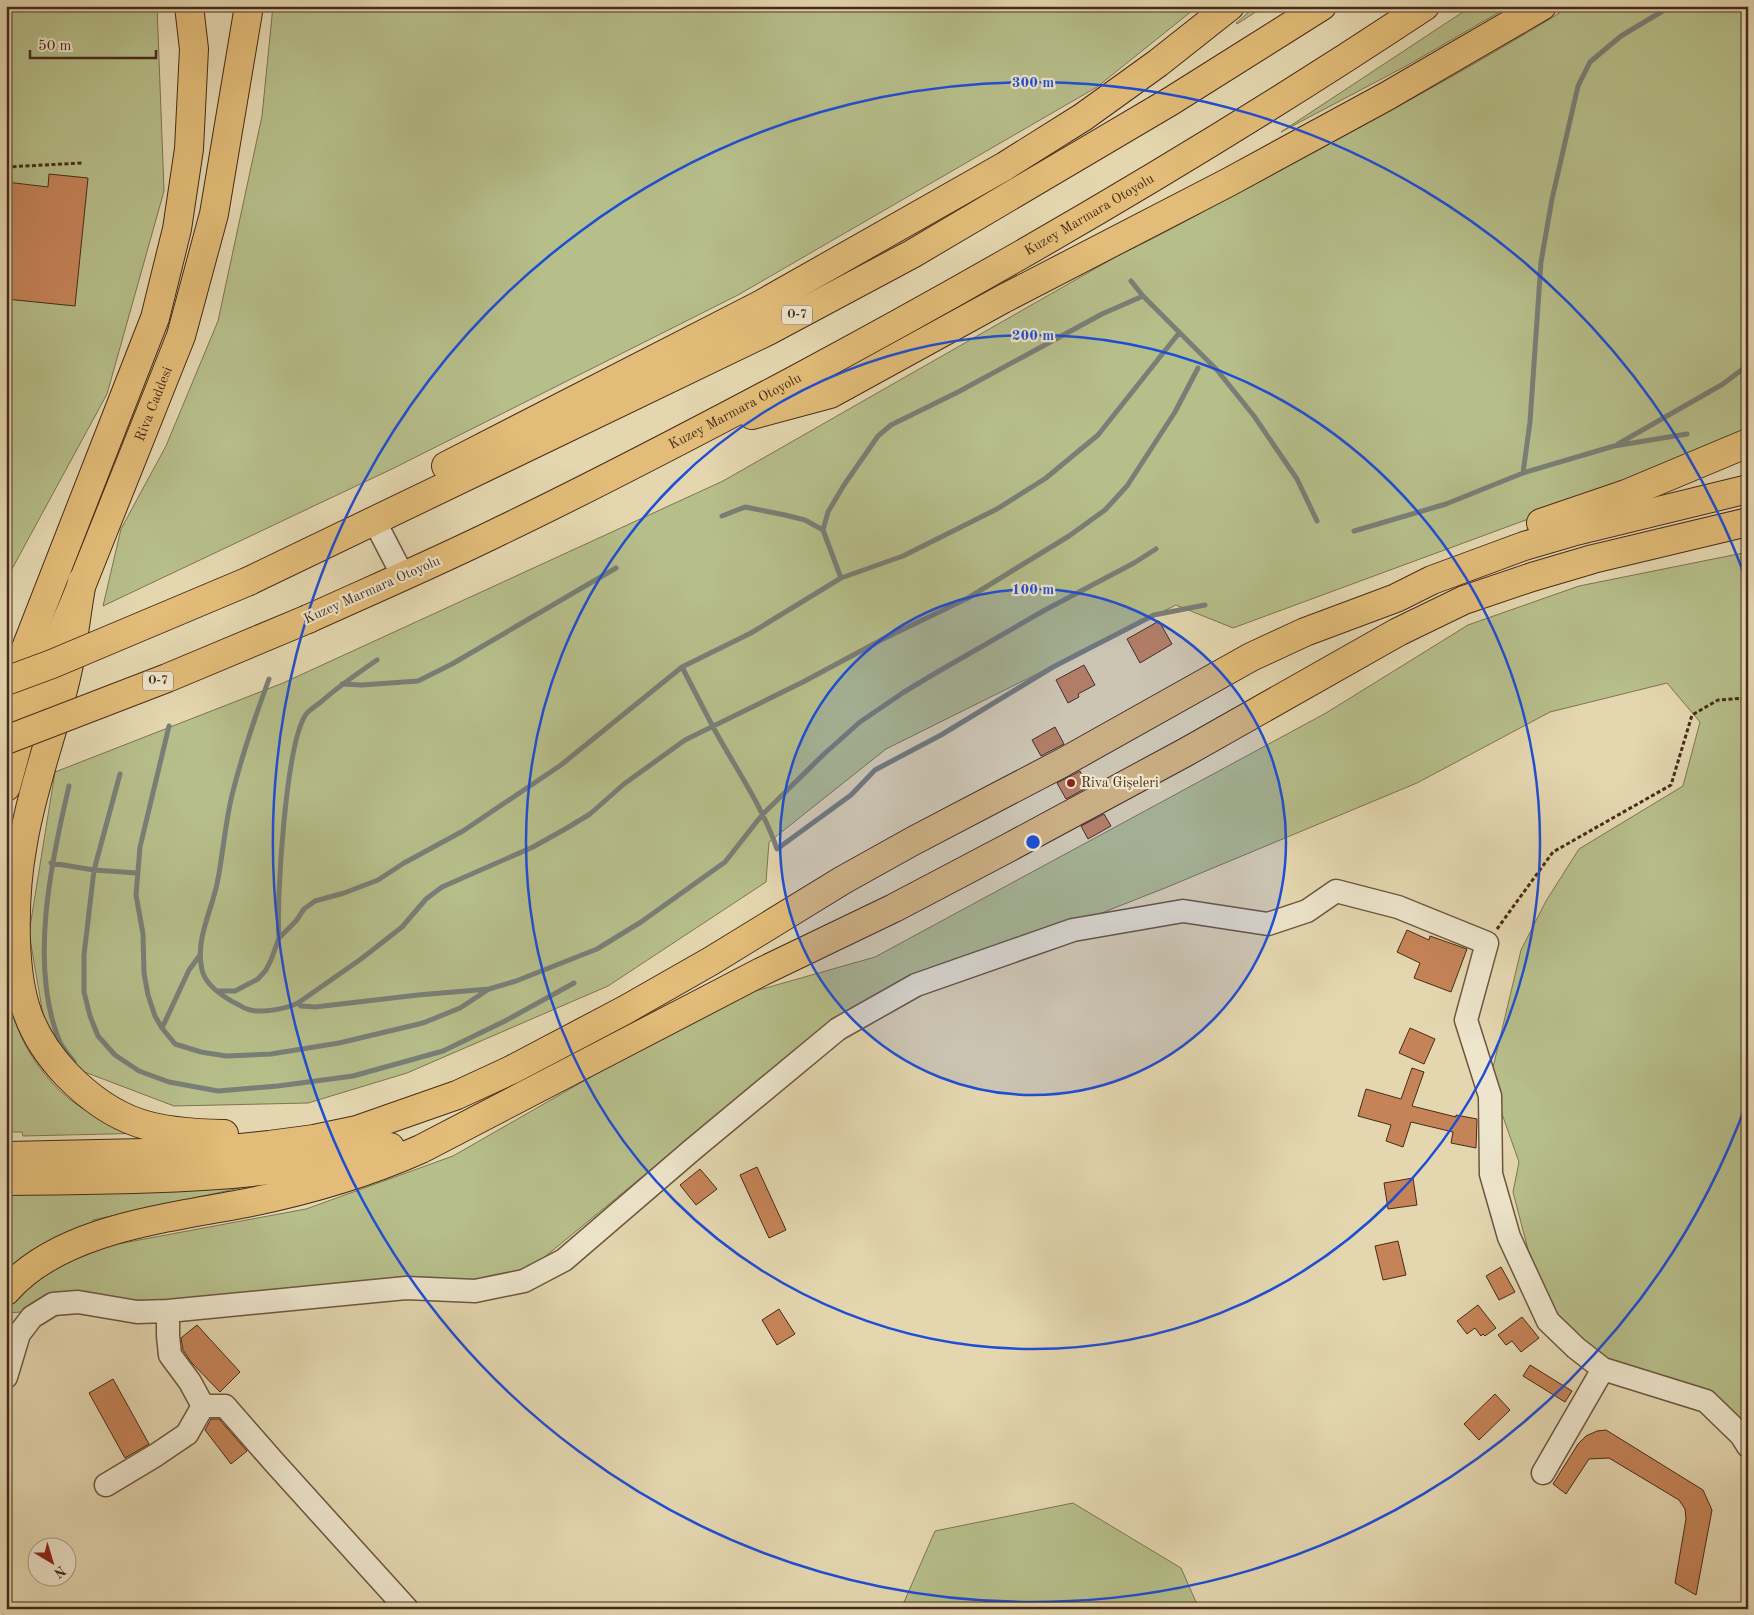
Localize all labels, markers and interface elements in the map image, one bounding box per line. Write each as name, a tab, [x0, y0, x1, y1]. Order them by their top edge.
scale bar	[30, 28, 156, 60]
text: 50 m	[38, 39, 72, 54]
text: 300 m	[1012, 76, 1054, 91]
street label: Kuzey Marmara Otoyolu	[1022, 171, 1157, 258]
road number: O-7	[782, 306, 812, 324]
text: 200 m	[1012, 329, 1054, 344]
street label: Riva Caddesi	[133, 365, 175, 443]
street label: Kuzey Marmara Otoyolu	[667, 371, 804, 452]
street label: Kuzey Marmara Otoyolu	[302, 553, 443, 626]
text: 100 m	[1012, 583, 1054, 598]
road number: O-7	[143, 671, 173, 690]
place label: Riva Gişeleri	[1081, 776, 1159, 790]
marker: Riva Gişeleri	[1065, 777, 1077, 789]
centre of rings	[1024, 833, 1042, 851]
north arrow	[28, 1538, 78, 1588]
text: N	[51, 1563, 68, 1580]

